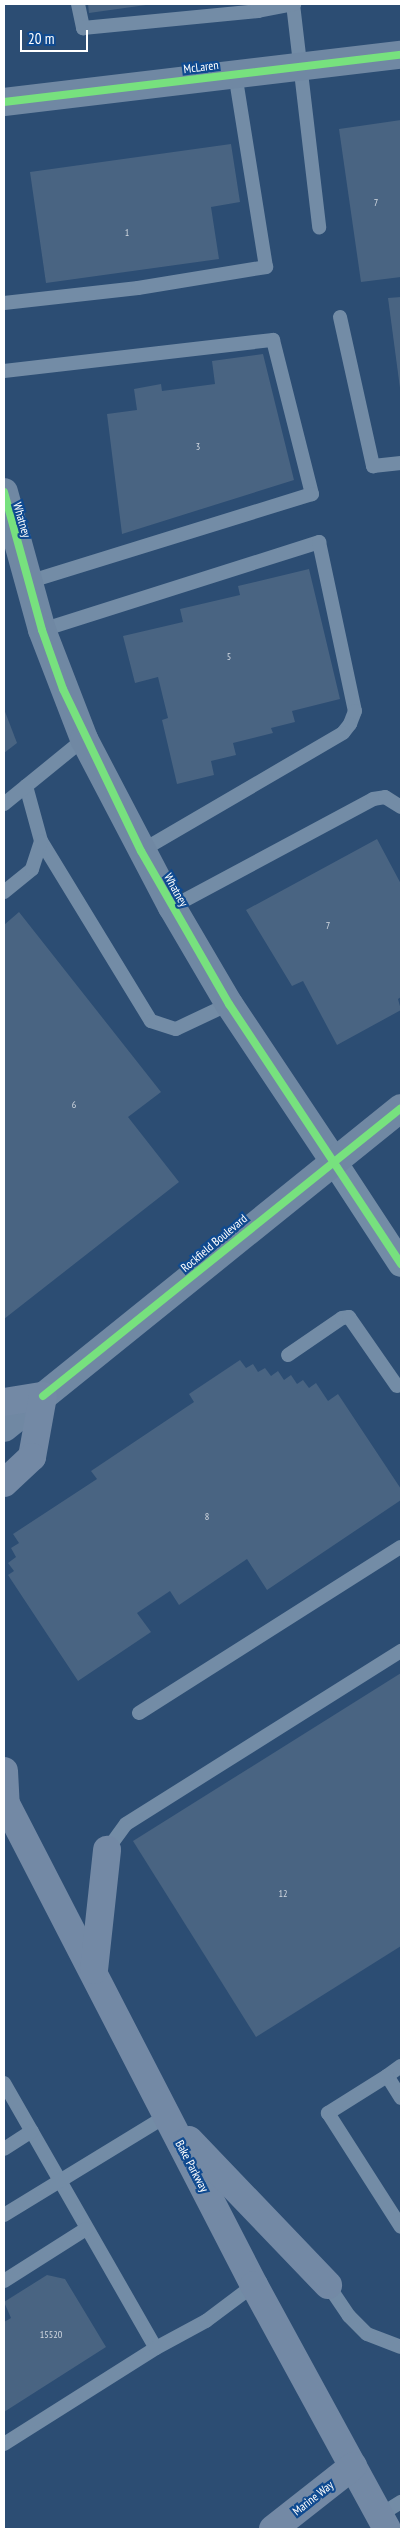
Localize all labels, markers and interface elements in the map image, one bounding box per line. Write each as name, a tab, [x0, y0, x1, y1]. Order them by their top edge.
scale bar	[22, 20, 90, 52]
text: 20 m	[28, 29, 54, 48]
street label: McLaren	[183, 58, 219, 76]
house number: 7	[374, 197, 378, 209]
house number: 1	[125, 227, 129, 239]
house number: 3	[196, 441, 200, 453]
street label: Whatney	[10, 501, 34, 539]
house number: 5	[227, 651, 231, 663]
street label: Whatney	[161, 871, 191, 909]
house number: 7	[326, 920, 330, 932]
house number: 6	[72, 1099, 76, 1111]
street label: Rockfield Boulevard	[178, 1211, 250, 1275]
house number: 8	[205, 1511, 209, 1523]
house number: 12	[279, 1888, 287, 1900]
street label: Bake Parkway	[172, 2138, 212, 2194]
house number: 15520	[40, 2329, 62, 2341]
street label: Marine Way	[290, 2478, 336, 2518]

